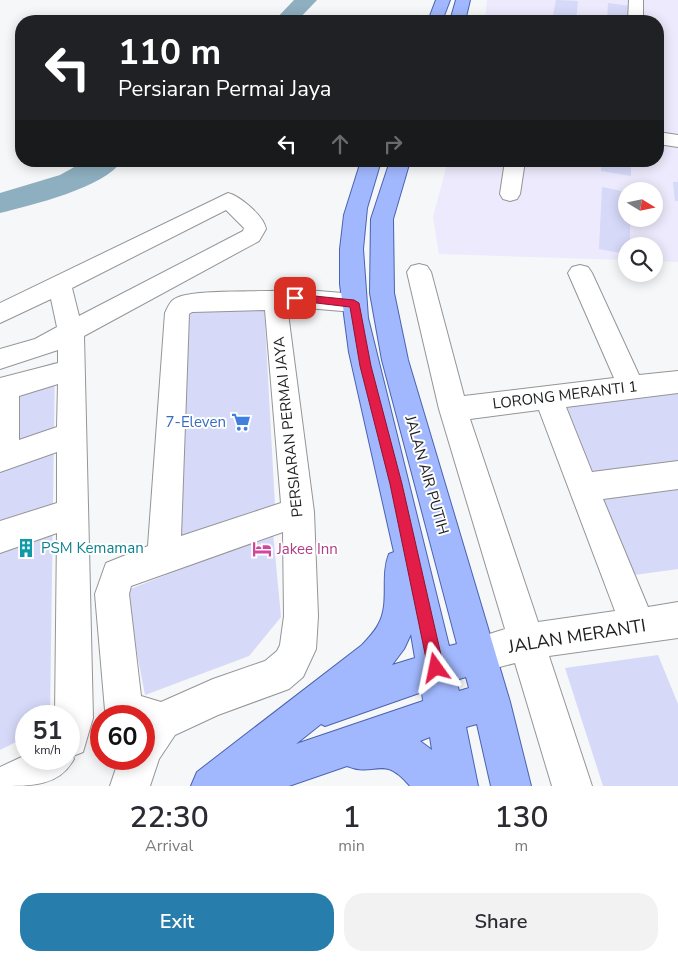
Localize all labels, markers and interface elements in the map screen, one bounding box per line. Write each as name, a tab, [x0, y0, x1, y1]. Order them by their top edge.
text: 110 m	[118, 29, 221, 76]
icon: left	[35, 35, 100, 100]
text: Persiaran Permai Jaya	[118, 74, 332, 104]
icon: left	[273, 130, 301, 158]
icon: ahead	[326, 130, 354, 158]
icon: right	[379, 130, 407, 158]
north arrow	[618, 182, 662, 228]
map controls	[618, 182, 663, 282]
button: search	[618, 237, 663, 282]
pin	[274, 277, 316, 319]
icon: arrive	[281, 284, 309, 312]
street label: PERSIARAN PERMAI JAYA	[269, 336, 307, 518]
street label: LORONG MERANTI 1	[492, 376, 638, 414]
supermarket icon: 7-Eleven	[230, 411, 252, 433]
place label: 7-Eleven	[166, 412, 226, 432]
street label: JALAN AIR PUTIH	[400, 412, 454, 537]
building icon: PSM Kemaman	[15, 537, 37, 559]
place label: PSM Kemaman	[41, 538, 144, 558]
hotel icon: Jakee Inn	[251, 538, 273, 560]
place label: Jakee Inn	[276, 539, 338, 559]
street label: JALAN MERANTI	[505, 613, 648, 659]
position arrow	[409, 641, 461, 693]
speed limit sign: 60	[90, 705, 155, 770]
text: 51	[32, 714, 63, 748]
text: km/h	[34, 742, 61, 758]
text: 22:30	[130, 797, 209, 838]
text: 1	[343, 797, 361, 838]
text: 130	[494, 797, 548, 838]
text: Arrival	[145, 835, 193, 857]
text: min	[338, 835, 365, 857]
text: m	[515, 835, 528, 857]
button: Exit	[20, 893, 334, 951]
button: Share	[344, 893, 658, 951]

